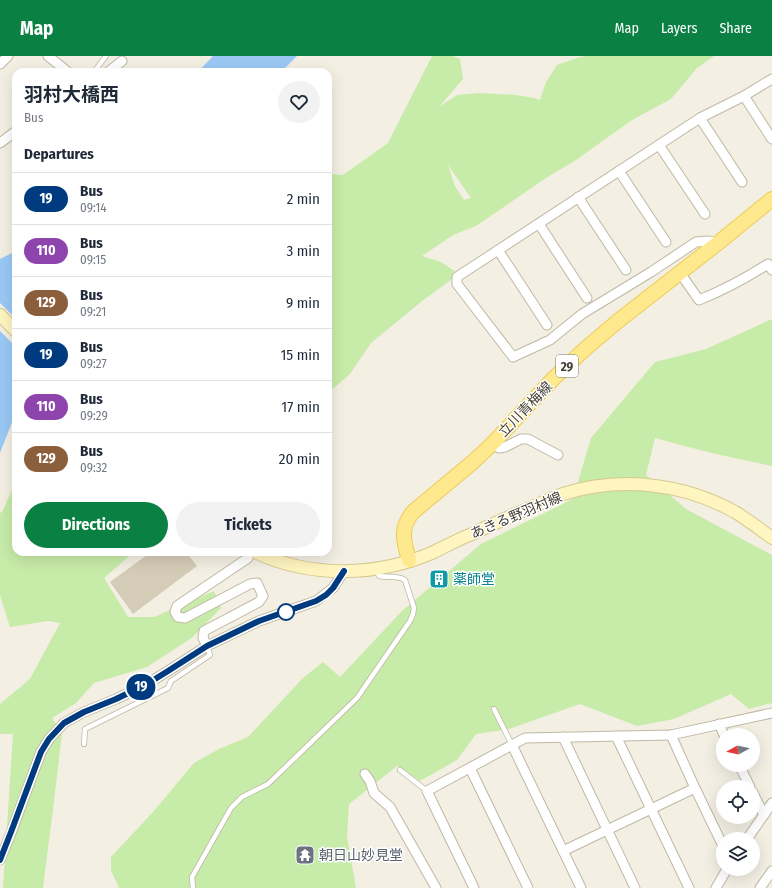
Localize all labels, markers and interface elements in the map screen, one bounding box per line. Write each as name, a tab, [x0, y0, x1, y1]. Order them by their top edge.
text: Map	[20, 17, 53, 40]
text: Map	[615, 20, 639, 37]
text: Layers	[661, 20, 697, 37]
text: Share	[719, 20, 752, 37]
button: heart	[278, 81, 320, 123]
text: 羽村大橋西	[24, 83, 119, 106]
text: Bus	[24, 110, 43, 125]
text: Departures	[24, 145, 94, 163]
text: Bus	[80, 182, 103, 200]
text: 19	[39, 190, 53, 207]
text: 2 min	[287, 190, 320, 208]
text: 09:14	[80, 200, 107, 215]
text: Bus	[80, 234, 103, 252]
text: 110	[36, 242, 56, 259]
text: 3 min	[286, 242, 320, 260]
text: 09:15	[80, 252, 106, 267]
text: Bus	[80, 286, 103, 304]
text: 129	[36, 294, 56, 311]
text: 9 min	[286, 294, 320, 312]
text: 09:21	[80, 304, 106, 319]
text: Bus	[80, 338, 103, 356]
text: 19	[39, 346, 53, 363]
text: 15 min	[281, 346, 320, 364]
road number: 29	[556, 355, 578, 377]
text: 09:27	[80, 356, 107, 371]
street label: 立川青梅線	[495, 378, 556, 440]
text: Bus	[80, 390, 103, 408]
text: 110	[36, 398, 56, 415]
text: 17 min	[281, 398, 320, 416]
text: 09:29	[80, 408, 108, 423]
text: Bus	[80, 442, 103, 460]
text: 129	[36, 450, 56, 467]
text: 20 min	[279, 450, 320, 468]
text: 09:32	[80, 460, 107, 475]
street label: あきる野羽村線	[468, 489, 564, 542]
button: Directions	[24, 502, 168, 548]
button: Tickets	[176, 502, 320, 548]
building icon: 薬師堂	[428, 568, 450, 590]
place label: 薬師堂	[453, 571, 495, 588]
unlabelled marker	[277, 603, 295, 621]
line badge: 19	[123, 674, 159, 700]
text: 19	[134, 678, 148, 695]
north arrow	[716, 728, 760, 772]
map controls	[716, 728, 760, 876]
button: locate	[716, 780, 760, 824]
button: layers	[716, 832, 760, 876]
temple icon: 朝日山妙見堂	[294, 844, 316, 866]
place label: 朝日山妙見堂	[319, 847, 403, 864]

